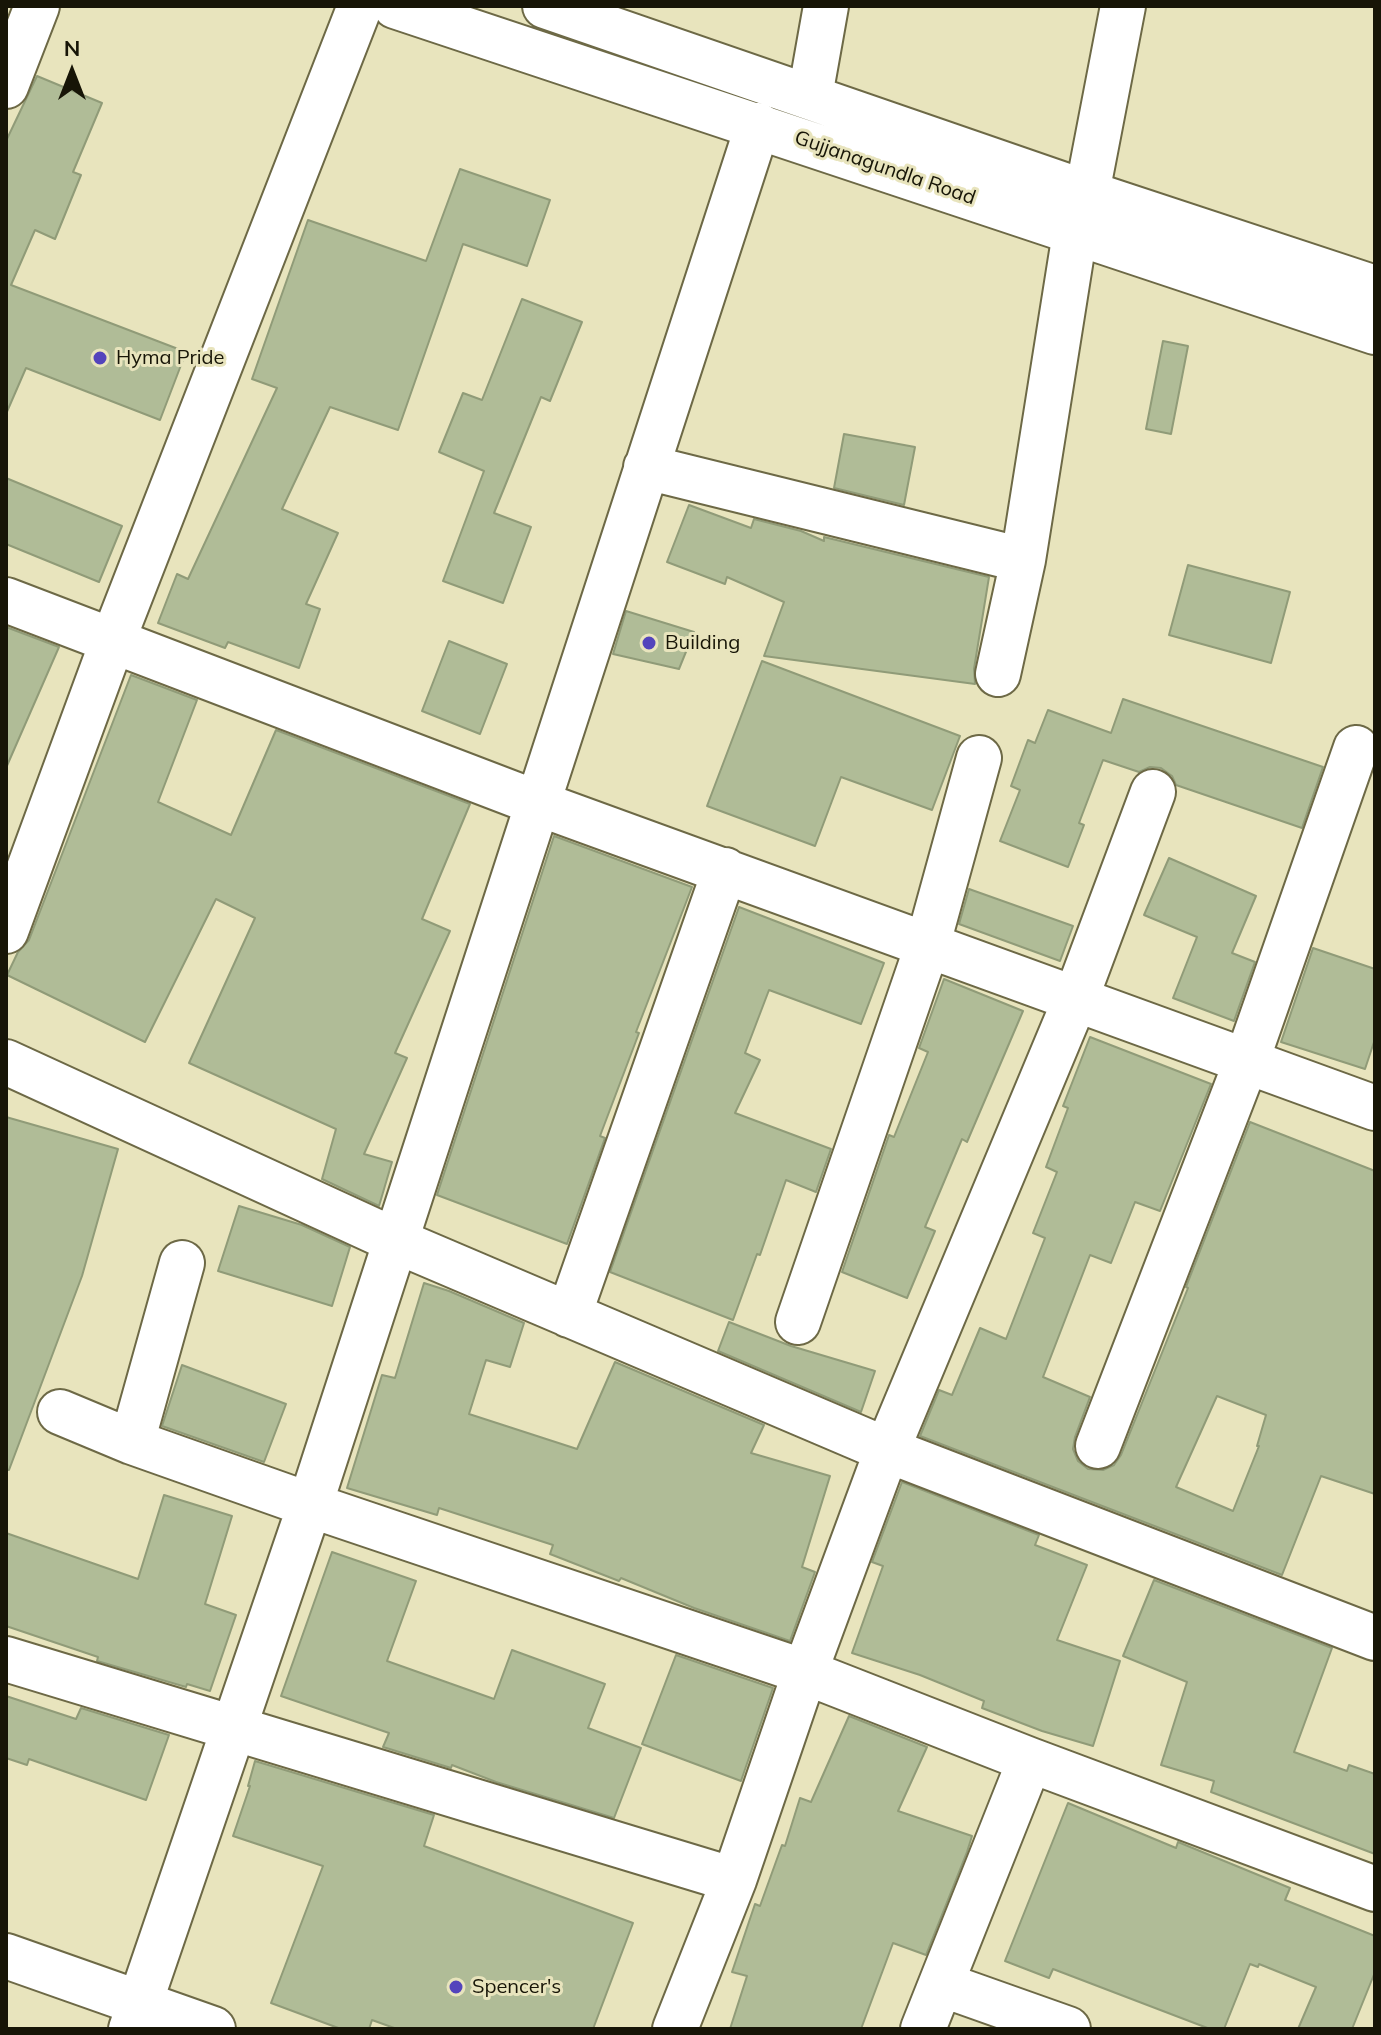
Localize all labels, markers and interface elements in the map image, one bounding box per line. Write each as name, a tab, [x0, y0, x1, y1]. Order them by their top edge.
north arrow	[32, 32, 112, 112]
text: N	[64, 34, 80, 62]
street label: Gujjanagundla Road	[791, 126, 979, 210]
place label: Hyma Pride	[116, 346, 224, 370]
marker: Hyma Pride	[91, 349, 109, 367]
place label: Building	[665, 631, 740, 655]
marker: Building	[640, 634, 658, 652]
place label: Spencer's	[472, 1975, 561, 1999]
marker: Spencer's	[447, 1978, 465, 1996]

